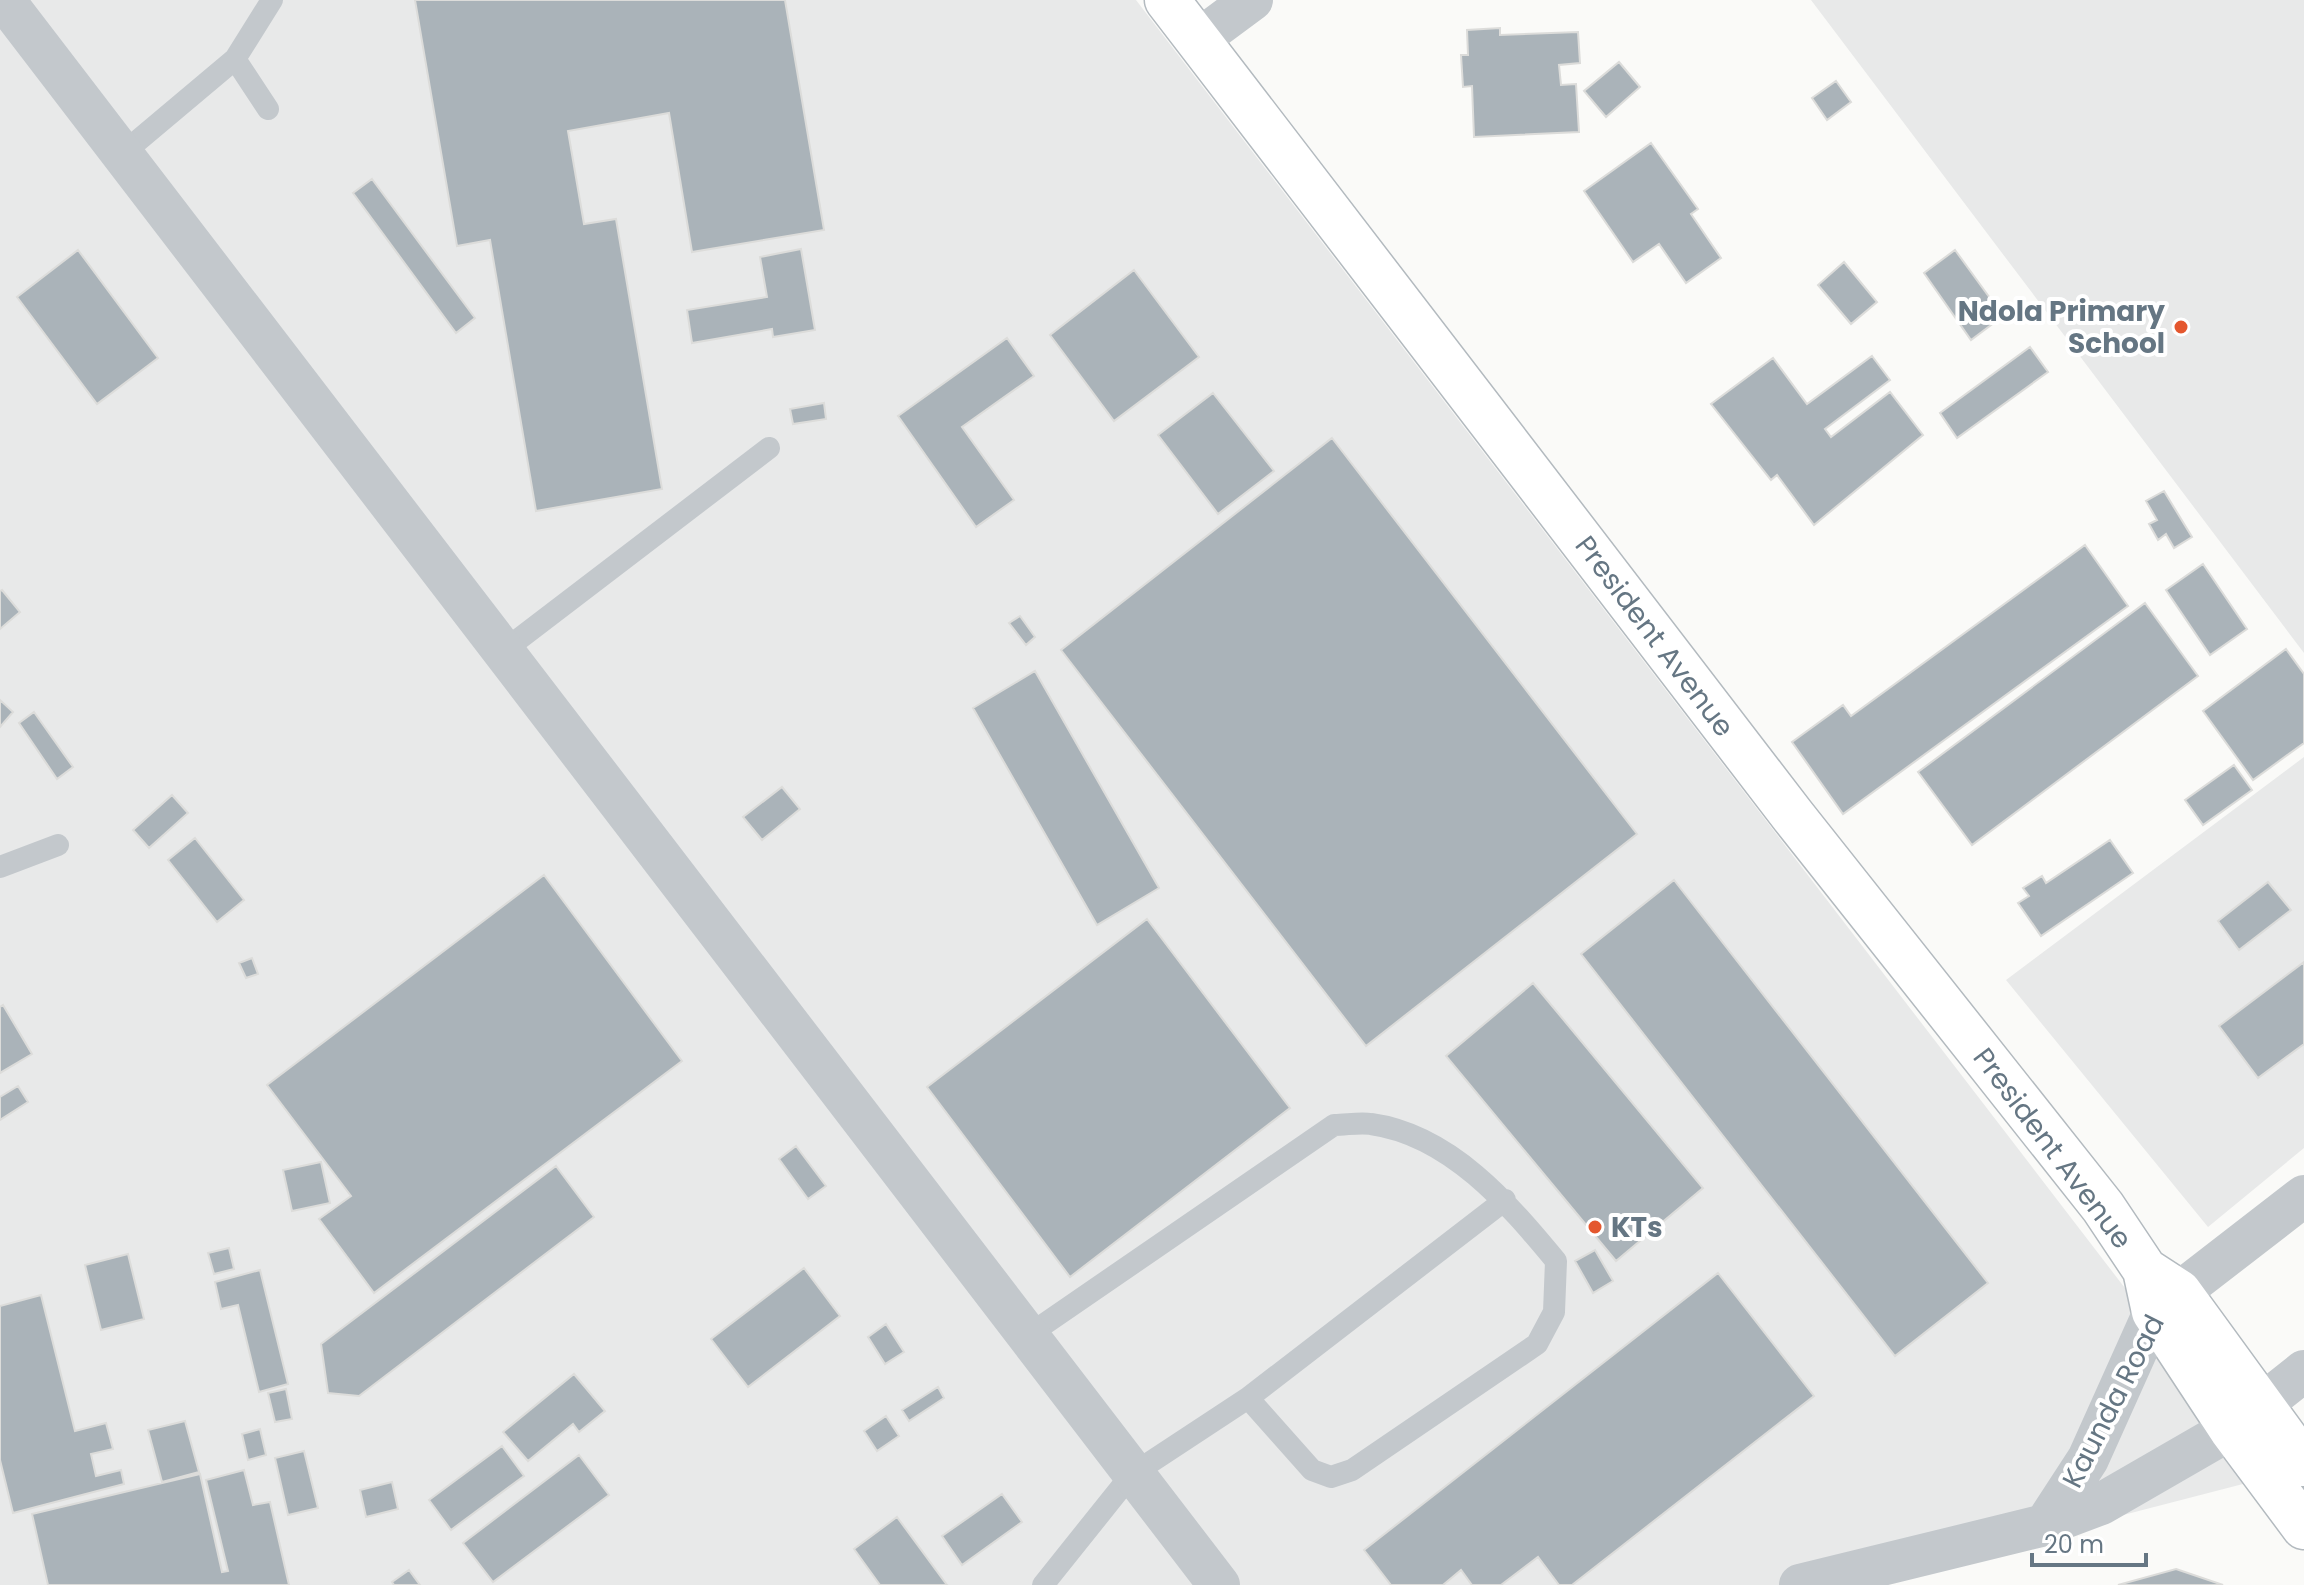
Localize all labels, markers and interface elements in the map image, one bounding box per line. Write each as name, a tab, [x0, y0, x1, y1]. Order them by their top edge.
place label: Ndola Primary School	[1958, 292, 2165, 363]
marker: Ndola Primary School	[2172, 318, 2190, 336]
street label: President Avenue	[1566, 528, 1743, 745]
street label: President Avenue	[1964, 1040, 2141, 1257]
place label: KTs	[1611, 1208, 1663, 1247]
marker: KTs	[1586, 1218, 1604, 1236]
street label: Kaunda Road	[2053, 1308, 2174, 1495]
scale bar	[2032, 1517, 2146, 1567]
text: 20 m	[2044, 1528, 2104, 1561]

